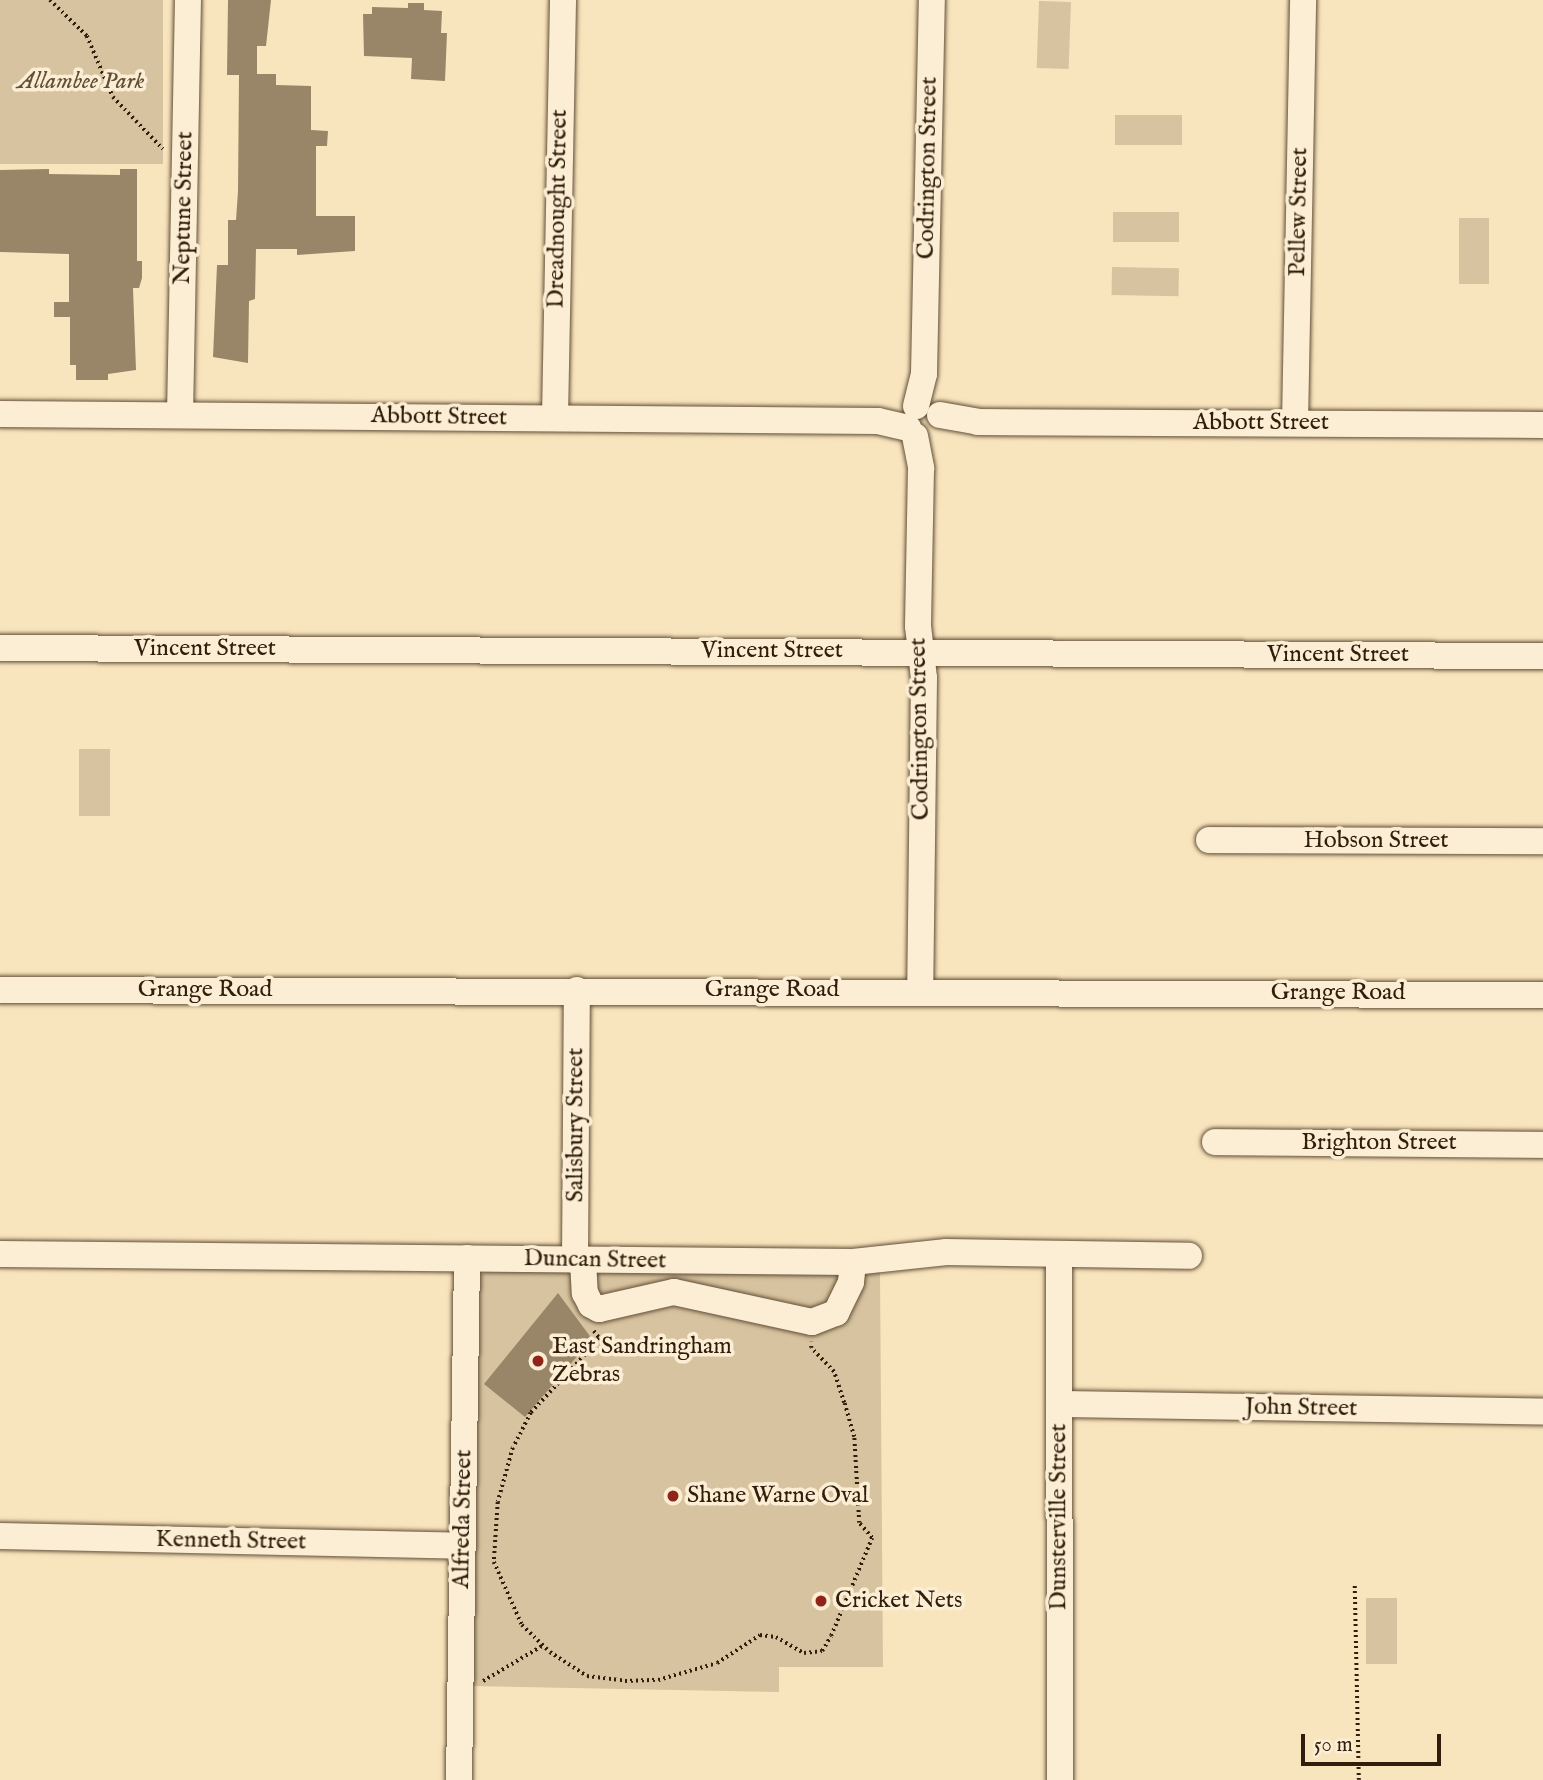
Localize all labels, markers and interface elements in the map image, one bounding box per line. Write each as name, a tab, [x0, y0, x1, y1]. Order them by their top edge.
park label: Allambee Park	[18, 68, 144, 96]
street label: Codrington Street	[912, 76, 944, 260]
street label: Dreadnought Street	[542, 109, 574, 309]
street label: Neptune Street	[168, 131, 200, 285]
street label: Pellew Street	[1283, 147, 1315, 277]
street label: Abbott Street	[371, 401, 507, 433]
street label: Abbott Street	[1193, 409, 1329, 437]
street label: Vincent Street	[134, 635, 276, 663]
street label: Vincent Street	[701, 637, 843, 665]
street label: Codrington Street	[904, 637, 936, 821]
street label: Vincent Street	[1267, 641, 1409, 669]
street label: Hobson Street	[1304, 827, 1448, 855]
street label: Grange Road	[138, 976, 272, 1004]
street label: Grange Road	[705, 976, 839, 1004]
street label: Grange Road	[1271, 979, 1405, 1007]
street label: Salisbury Street	[562, 1048, 590, 1202]
street label: Brighton Street	[1301, 1129, 1457, 1157]
street label: Duncan Street	[523, 1244, 667, 1276]
place label: East Sandringham Zebras	[552, 1333, 732, 1389]
marker: East Sandringham Zebras	[530, 1353, 546, 1369]
street label: John Street	[1245, 1393, 1357, 1423]
street label: Dunsterville Street	[1045, 1424, 1073, 1610]
street label: Alfreda Street	[447, 1449, 479, 1589]
place label: Shane Warne Oval	[687, 1482, 869, 1510]
marker: Shane Warne Oval	[665, 1488, 681, 1504]
street label: Kenneth Street	[155, 1525, 307, 1557]
place label: Cricket Nets	[835, 1587, 962, 1615]
marker: Cricket Nets	[813, 1593, 829, 1609]
scale bar	[1305, 1720, 1445, 1764]
text: 50 m	[1314, 1732, 1353, 1759]

